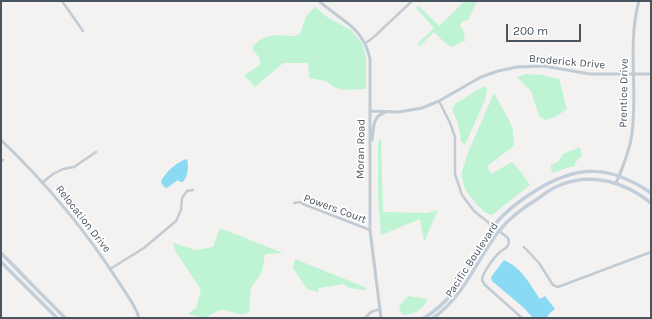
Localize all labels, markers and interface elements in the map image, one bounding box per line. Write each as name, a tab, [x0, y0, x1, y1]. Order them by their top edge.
scale bar	[508, 16, 583, 42]
text: 200 m	[513, 24, 548, 38]
street label: Broderick Drive	[528, 52, 606, 72]
street label: Prentice Drive	[617, 58, 631, 128]
street label: Moran Road	[354, 119, 368, 179]
street label: Relocation Drive	[53, 183, 113, 255]
street label: Powers Court	[302, 192, 368, 226]
street label: Pacific Boulevard	[443, 220, 501, 300]

